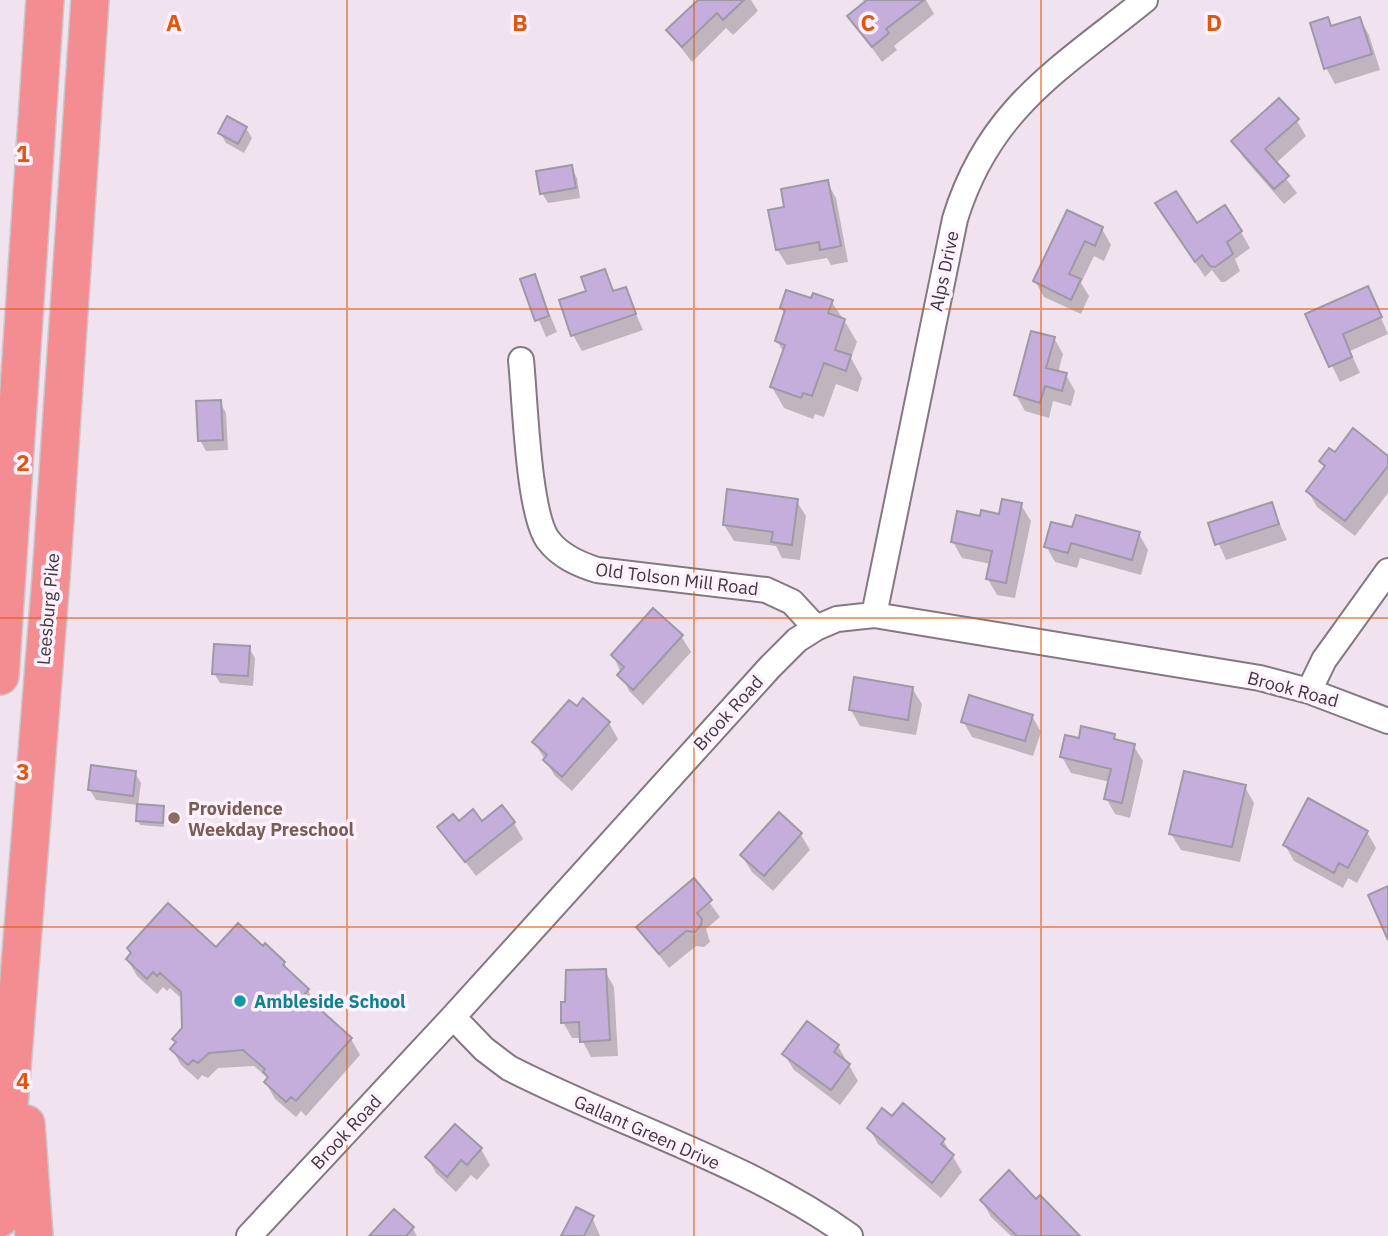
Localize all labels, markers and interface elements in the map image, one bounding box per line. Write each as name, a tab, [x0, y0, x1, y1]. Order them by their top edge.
text: A	[166, 7, 182, 37]
text: B	[512, 7, 528, 37]
text: C	[861, 7, 876, 37]
text: D	[1206, 7, 1222, 37]
text: 1	[16, 138, 30, 168]
street label: Alps Drive	[924, 229, 964, 313]
text: 2	[16, 447, 30, 477]
street label: Leesburg Pike	[32, 552, 64, 666]
street label: Old Tolson Mill Road	[594, 558, 760, 600]
street label: Brook Road	[1245, 666, 1341, 712]
street label: Brook Road	[688, 671, 768, 755]
text: 3	[16, 756, 30, 786]
place label: Providence Weekday Preschool	[188, 797, 355, 841]
marker: Providence Weekday Preschool	[166, 810, 182, 826]
place label: Ambleside School	[254, 990, 406, 1013]
marker: Ambleside School	[232, 993, 248, 1009]
text: 4	[16, 1065, 30, 1095]
street label: Brook Road	[306, 1090, 386, 1174]
street label: Gallant Green Drive	[570, 1090, 724, 1175]

